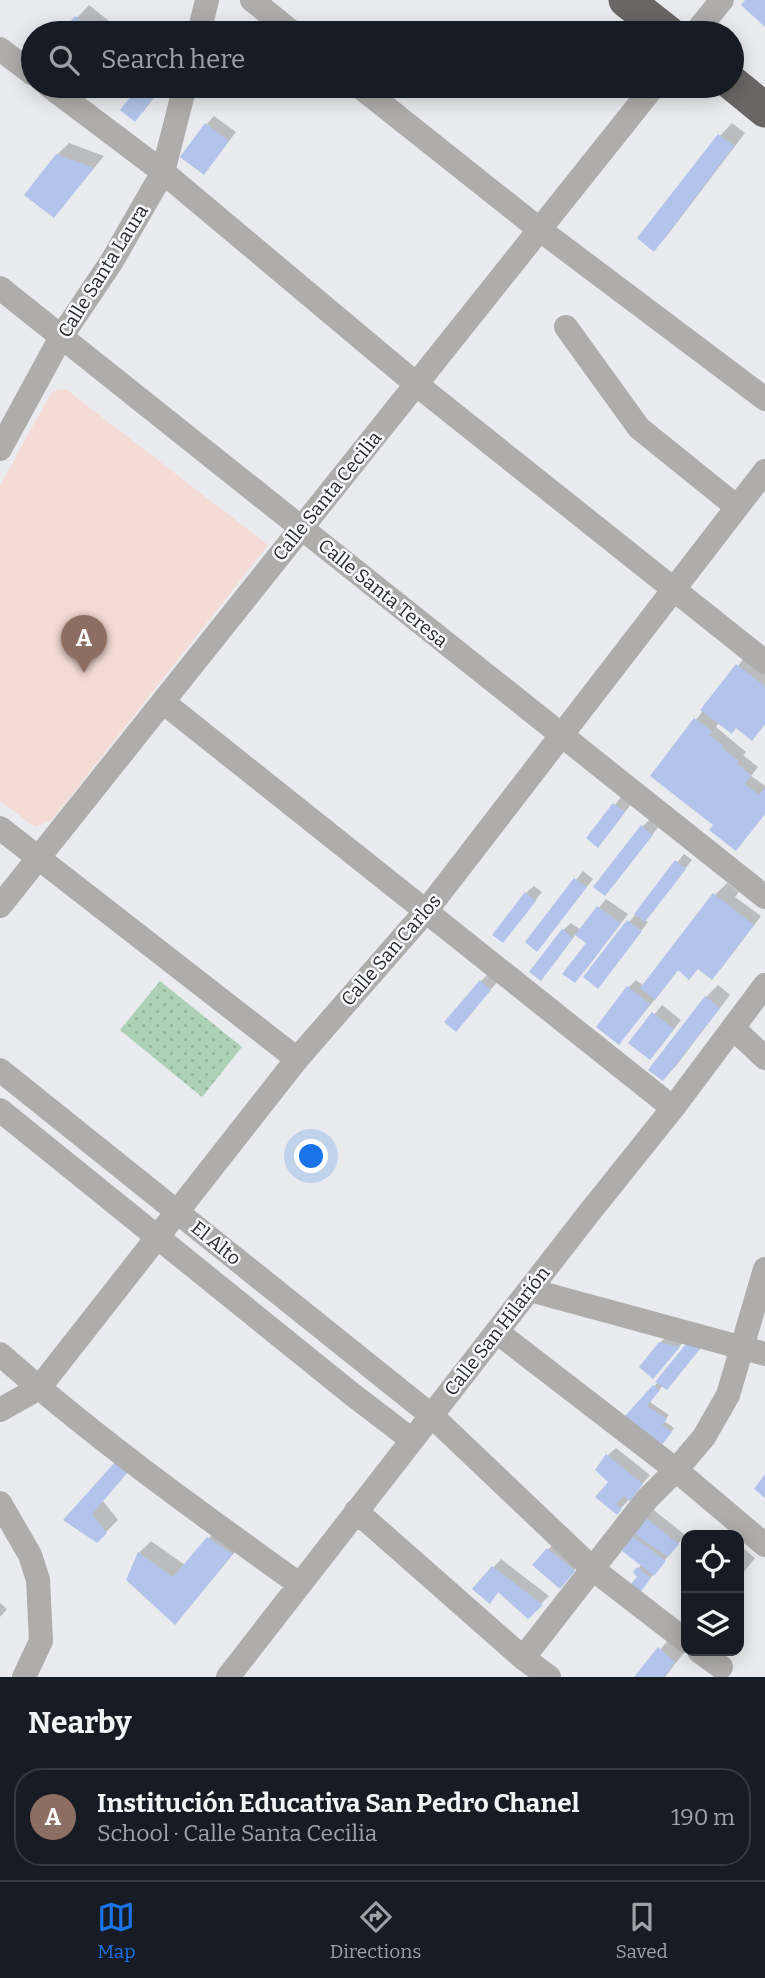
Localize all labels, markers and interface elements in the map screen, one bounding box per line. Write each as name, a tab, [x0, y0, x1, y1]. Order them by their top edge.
search box	[21, 21, 744, 98]
icon: search	[45, 41, 83, 79]
text: Search here	[101, 44, 245, 75]
street label: Calle Santa Laura	[53, 200, 153, 342]
street label: Calle Santa Cecilia	[268, 426, 387, 565]
street label: Calle Santa Teresa	[314, 534, 453, 653]
pin: A	[61, 615, 107, 673]
street label: Calle San Carlos	[336, 889, 446, 1011]
your location	[294, 1139, 328, 1173]
street label: El Alto	[186, 1216, 246, 1270]
street label: Calle San Hilarión	[439, 1262, 555, 1400]
map controls	[681, 1530, 744, 1656]
button: locate	[681, 1530, 744, 1593]
button: layers	[681, 1593, 744, 1656]
text: Nearby	[28, 1705, 132, 1741]
text: Institución Educativa San Pedro Chanel	[97, 1788, 579, 1819]
text: A	[45, 1803, 61, 1831]
text: 190 m	[671, 1803, 735, 1831]
text: School · Calle Santa Cecilia	[97, 1819, 377, 1847]
tab: Map	[97, 1898, 136, 1963]
tab: Directions	[330, 1898, 421, 1963]
tab: Saved	[616, 1898, 668, 1963]

